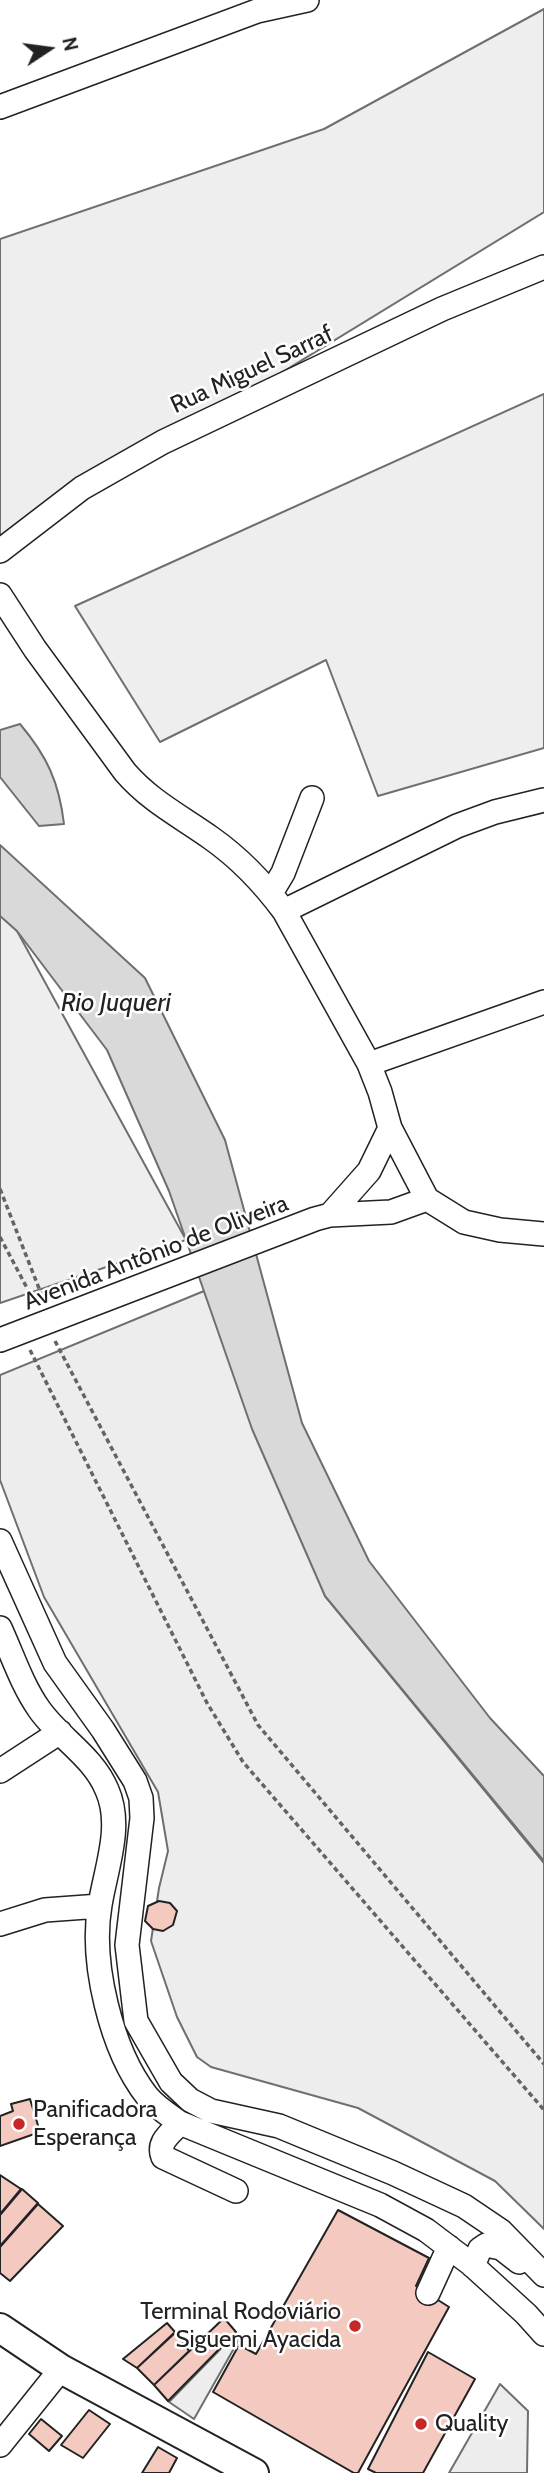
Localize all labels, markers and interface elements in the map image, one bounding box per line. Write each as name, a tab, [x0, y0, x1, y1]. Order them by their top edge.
north arrow	[14, 14, 84, 84]
text: N	[57, 35, 83, 53]
street label: Rua Miguel Sarraf	[166, 320, 338, 420]
water label: Rio Juqueri	[61, 987, 171, 1019]
street label: Avenida Antônio de Oliveira	[20, 1189, 292, 1317]
place label: Panificadora Esperança	[33, 2096, 157, 2152]
marker: Panificadora Esperança	[11, 2116, 27, 2132]
place label: Terminal Rodoviário Siguemi Ayacida	[140, 2298, 341, 2354]
marker: Terminal Rodoviário Siguemi Ayacida	[347, 2318, 363, 2334]
place label: Quality	[435, 2410, 508, 2438]
marker: Quality	[413, 2416, 429, 2432]

